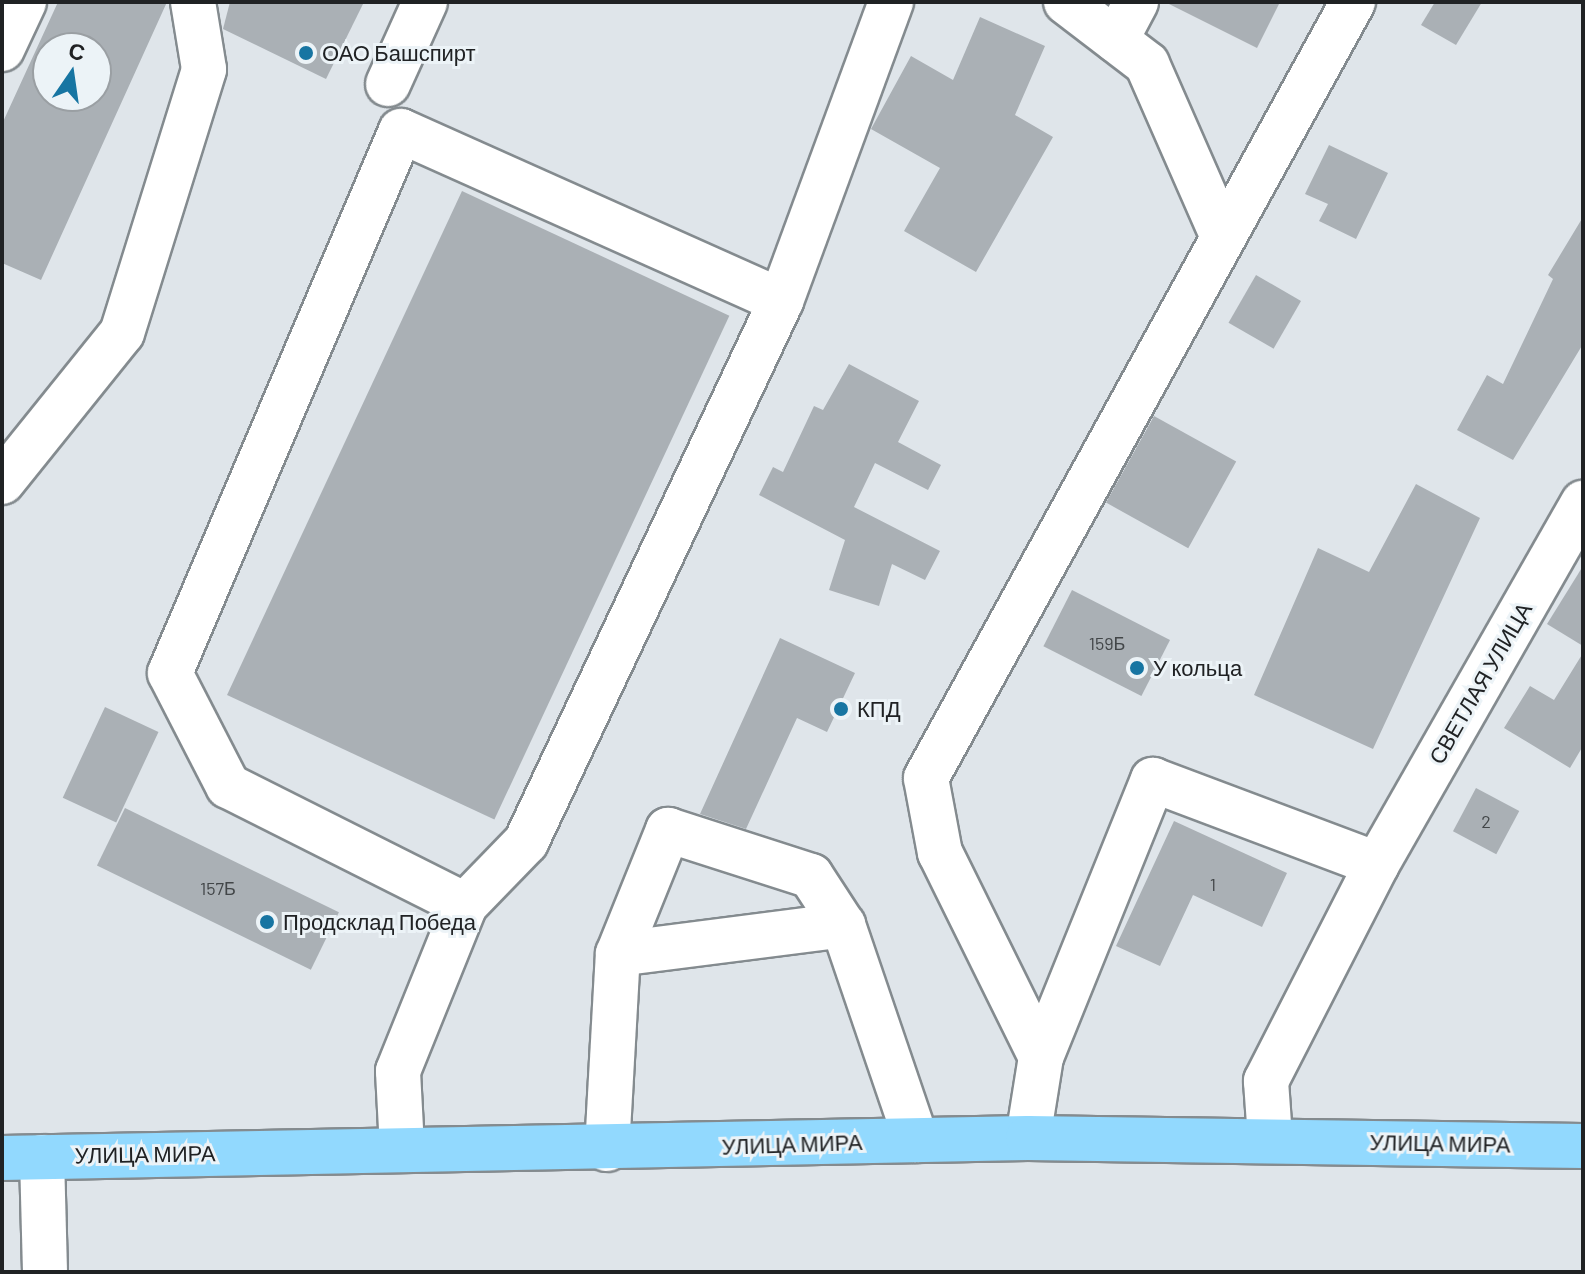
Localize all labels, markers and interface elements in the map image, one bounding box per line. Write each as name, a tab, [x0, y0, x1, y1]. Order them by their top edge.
north arrow	[32, 32, 112, 112]
text: С	[66, 36, 88, 65]
place label: ОАО Башспирт	[322, 40, 476, 66]
marker: ОАО Башспирт	[297, 44, 315, 62]
street label: СВЕТЛАЯ УЛИЦА	[1423, 598, 1537, 768]
house number: 159Б	[1089, 632, 1125, 654]
place label: У кольца	[1153, 655, 1242, 681]
marker: У кольца	[1128, 659, 1146, 677]
place label: КПД	[857, 696, 901, 722]
marker: КПД	[832, 700, 850, 718]
house number: 2	[1481, 810, 1491, 832]
house number: 1	[1210, 873, 1216, 895]
house number: 157Б	[200, 877, 236, 899]
place label: Продсклад Победа	[283, 909, 476, 935]
marker: Продсклад Победа	[258, 913, 276, 931]
street label: УЛИЦА МИРА	[721, 1128, 863, 1160]
street label: УЛИЦА МИРА	[1369, 1129, 1511, 1157]
street label: УЛИЦА МИРА	[74, 1140, 216, 1168]

